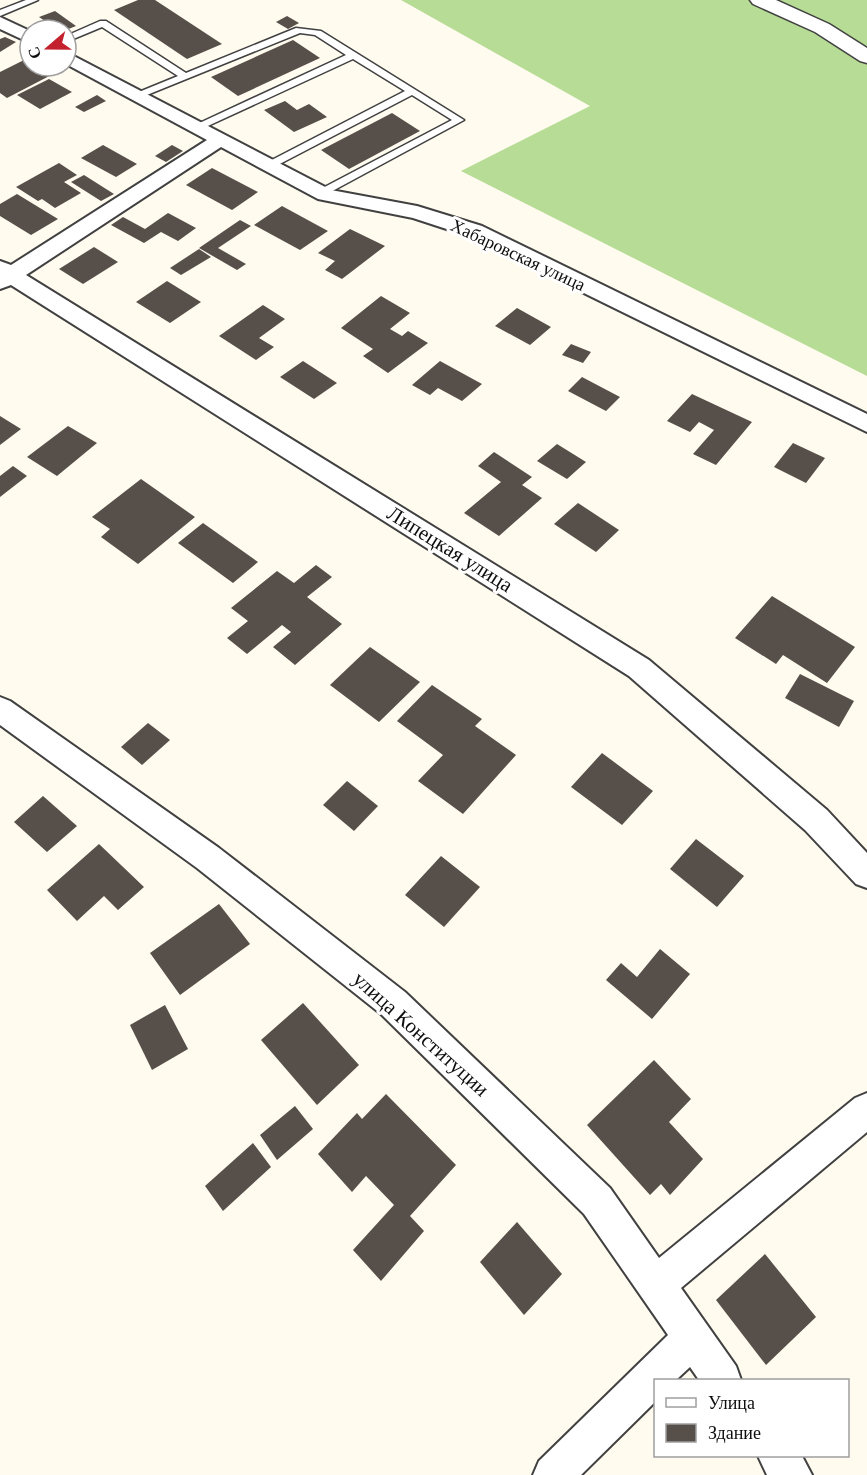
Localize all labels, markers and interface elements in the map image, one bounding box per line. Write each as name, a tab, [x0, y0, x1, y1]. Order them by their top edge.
north arrow	[18, 18, 78, 78]
text: С	[24, 45, 44, 61]
street label: Хабаровская улица	[448, 215, 588, 295]
street label: Липецкая улица	[383, 501, 518, 597]
street label: улица Конституции	[348, 967, 494, 1101]
legend	[654, 1379, 849, 1457]
text: Улица	[708, 1393, 755, 1413]
text: Здание	[708, 1423, 761, 1443]

